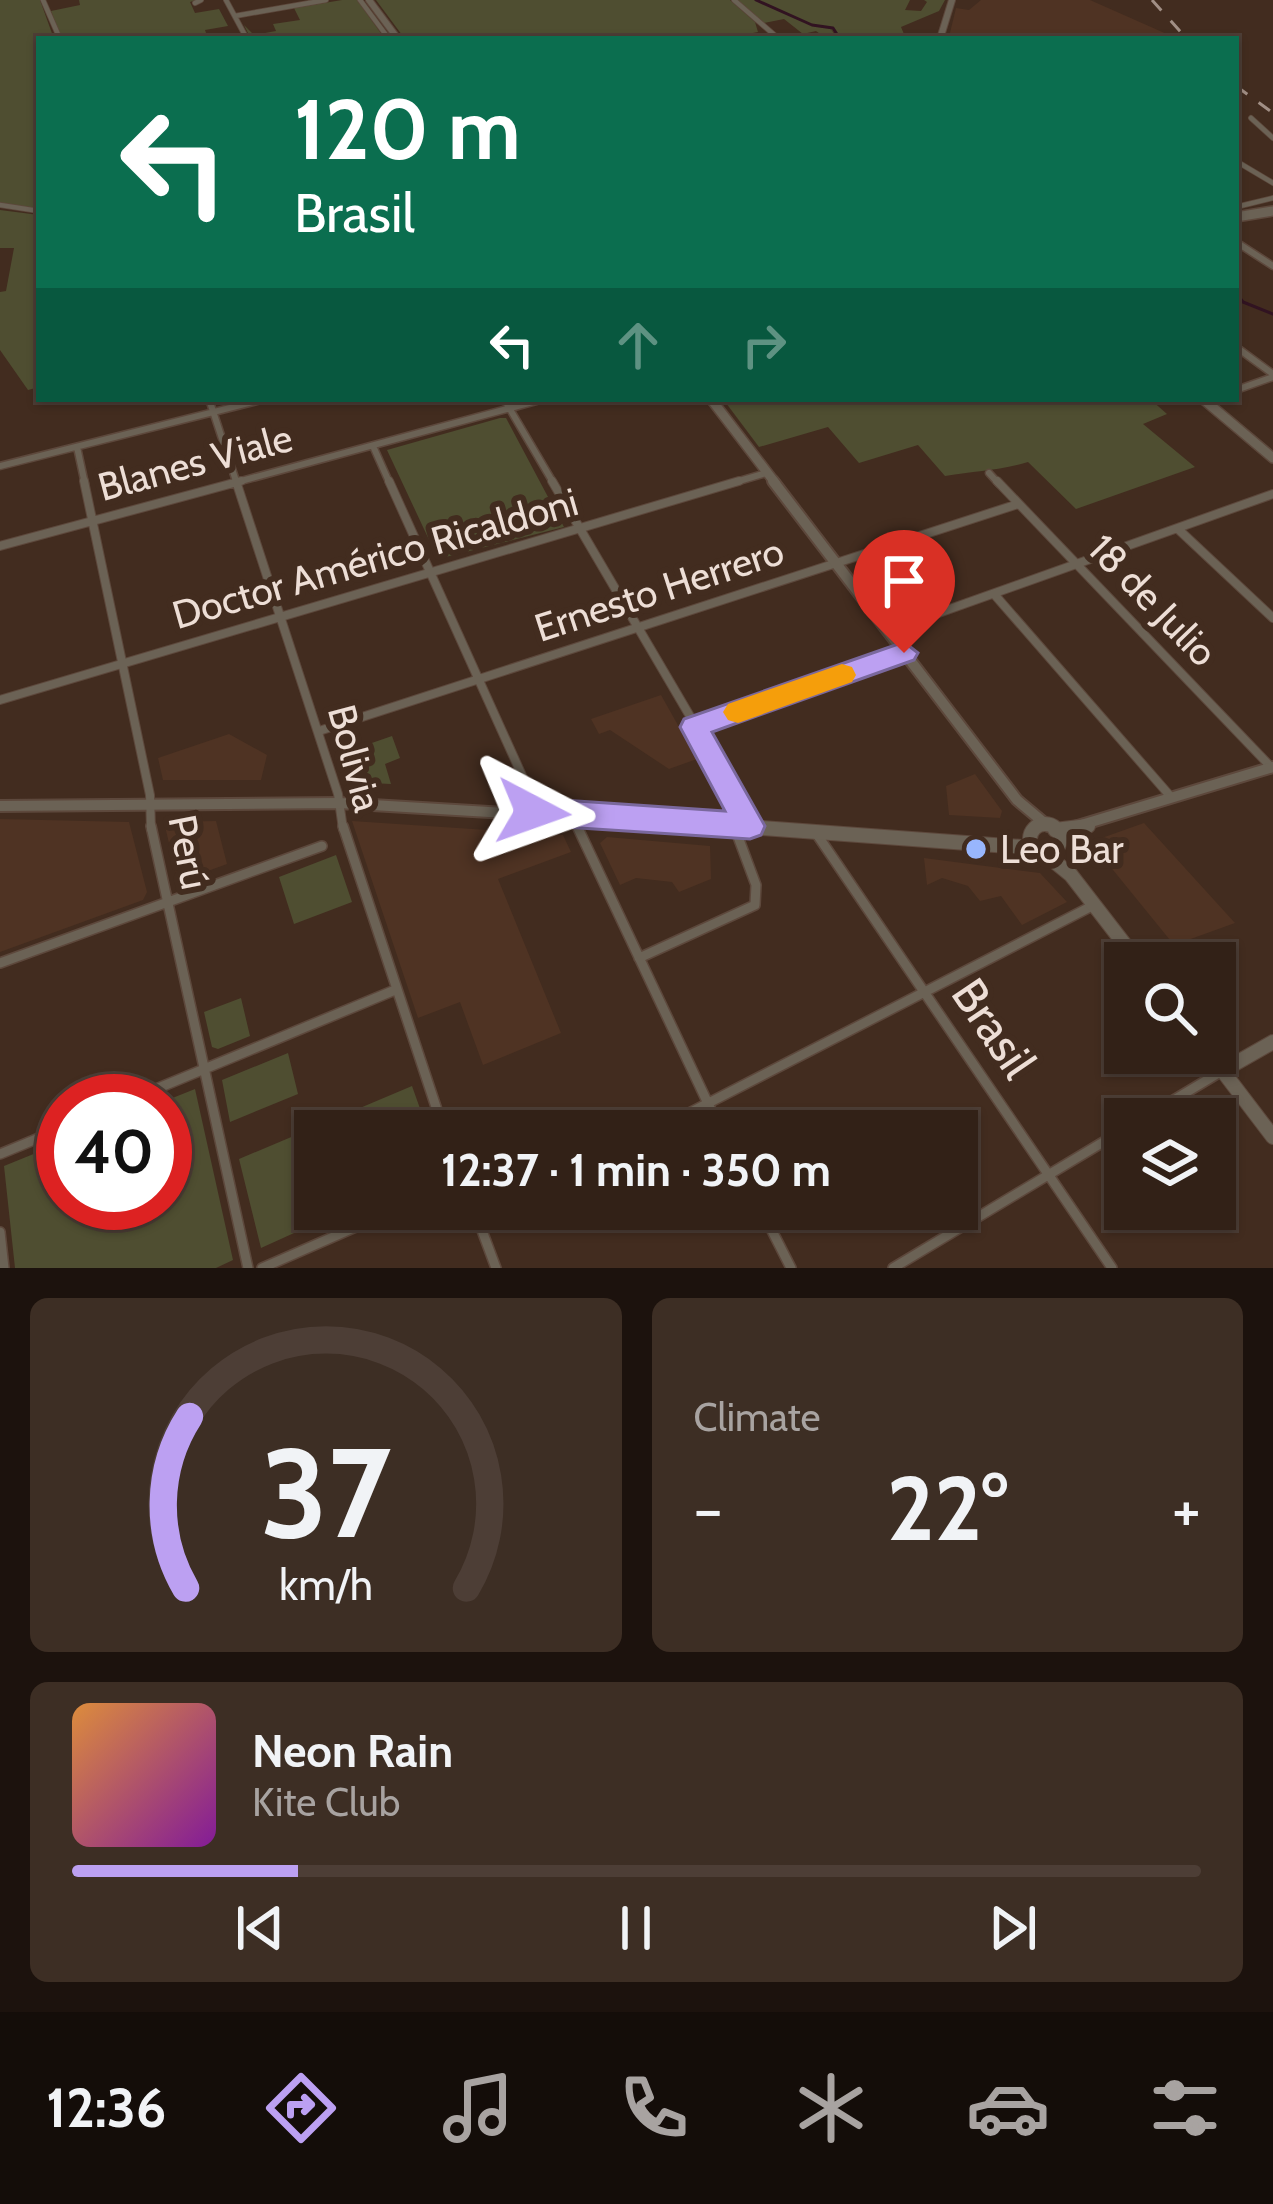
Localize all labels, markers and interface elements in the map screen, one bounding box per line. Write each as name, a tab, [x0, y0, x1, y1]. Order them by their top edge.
text: 120 m	[294, 78, 521, 180]
icon: left	[96, 84, 252, 240]
text: Brasil	[294, 180, 415, 246]
icon: left	[479, 312, 545, 378]
icon: ahead	[605, 312, 671, 378]
icon: right	[731, 312, 797, 378]
street label: Blanes Viale	[93, 413, 297, 511]
street label: Doctor Américo Ricaldoni	[167, 477, 583, 639]
street label: 18 de Julio	[1079, 524, 1227, 676]
street label: Ernesto Herrero	[528, 526, 790, 652]
pin	[853, 530, 955, 653]
icon: arrive	[871, 548, 937, 614]
street label: Bolivia	[318, 699, 392, 817]
position arrow	[470, 749, 596, 875]
street label: Perú	[158, 811, 220, 893]
place label: Leo Bar	[1000, 825, 1124, 873]
marker: Leo Bar	[963, 836, 989, 862]
map controls	[1104, 942, 1236, 1230]
button: search	[1104, 942, 1236, 1074]
street label: Brasil	[940, 967, 1048, 1089]
speed limit sign: 40	[36, 1074, 192, 1230]
button: layers	[1104, 1098, 1236, 1230]
text: 12:37 · 1 min · 350 m	[441, 1143, 831, 1197]
text: Climate	[694, 1393, 820, 1441]
text: 37	[260, 1417, 391, 1568]
text: 22°	[887, 1453, 1008, 1563]
text: −	[694, 1468, 723, 1549]
text: +	[1172, 1468, 1201, 1549]
text: km/h	[279, 1559, 373, 1611]
text: Neon Rain	[252, 1724, 453, 1778]
text: Kite Club	[252, 1778, 400, 1826]
icon: previous	[227, 1895, 293, 1961]
icon: pause	[603, 1895, 669, 1961]
icon: next	[980, 1895, 1046, 1961]
icon: directions	[259, 2066, 343, 2150]
icon: music	[436, 2066, 520, 2150]
icon: phone	[612, 2066, 696, 2150]
icon: climate	[789, 2066, 873, 2150]
icon: car	[966, 2066, 1050, 2150]
icon: filters	[1143, 2066, 1227, 2150]
text: 12:36	[46, 2075, 166, 2141]

